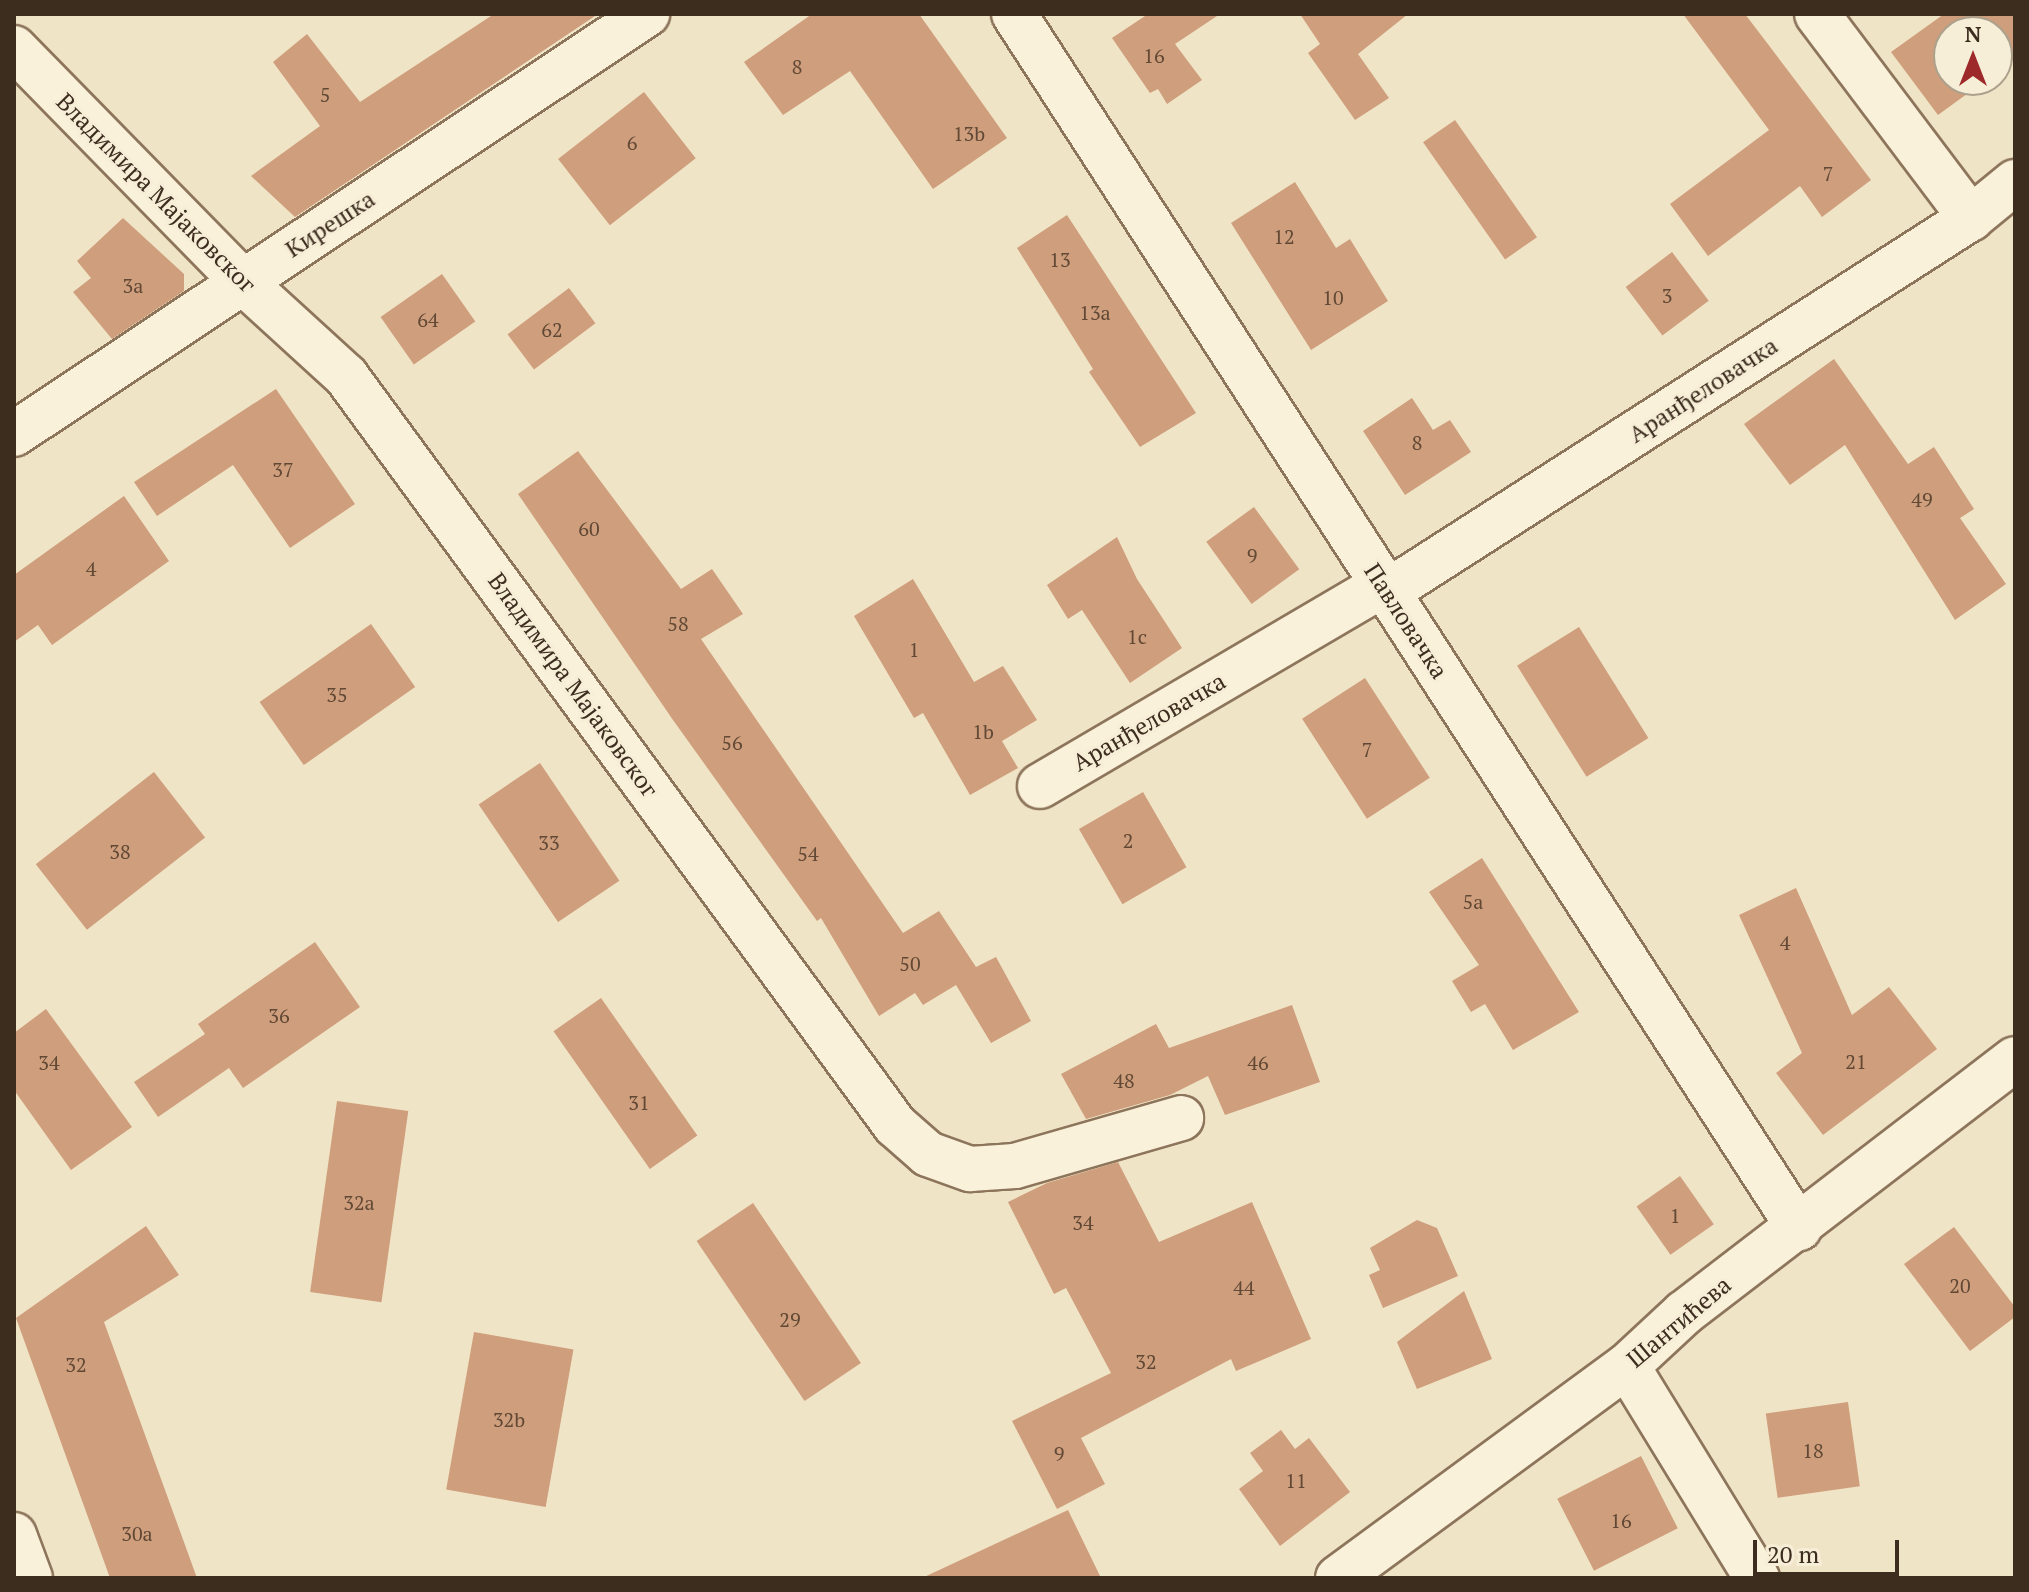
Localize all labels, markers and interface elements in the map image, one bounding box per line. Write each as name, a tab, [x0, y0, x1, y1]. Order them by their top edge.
north arrow	[1933, 16, 2013, 96]
text: N	[1965, 19, 1981, 48]
house number: 16	[1143, 43, 1165, 67]
house number: 8	[792, 54, 802, 78]
house number: 5	[320, 82, 330, 106]
street label: Владимира Мајаковског	[50, 87, 262, 299]
house number: 13b	[953, 121, 985, 145]
house number: 6	[627, 130, 637, 154]
house number: 7	[1823, 161, 1833, 185]
street label: Кирешка	[280, 184, 380, 264]
house number: 12	[1273, 224, 1295, 248]
house number: 13	[1049, 247, 1071, 271]
house number: 3a	[123, 273, 143, 297]
house number: 3	[1662, 283, 1672, 307]
house number: 10	[1322, 285, 1344, 309]
house number: 13a	[1079, 300, 1111, 324]
house number: 64	[417, 307, 439, 331]
house number: 62	[541, 317, 563, 341]
street label: Аранђеловачка	[1623, 331, 1783, 449]
house number: 8	[1412, 430, 1422, 454]
house number: 37	[272, 457, 294, 481]
house number: 49	[1911, 487, 1933, 511]
house number: 60	[578, 516, 600, 540]
house number: 9	[1247, 543, 1257, 567]
house number: 4	[86, 556, 96, 580]
street label: Павловачка	[1358, 558, 1454, 684]
street label: Владимира Мајаковског	[482, 567, 664, 803]
house number: 58	[667, 611, 689, 635]
house number: 1c	[1127, 624, 1147, 648]
house number: 1	[909, 637, 919, 661]
street label: Аранђеловачка	[1067, 667, 1231, 777]
house number: 35	[326, 682, 348, 706]
house number: 1b	[972, 719, 994, 743]
house number: 56	[721, 730, 743, 754]
house number: 7	[1362, 737, 1372, 761]
house number: 2	[1123, 828, 1133, 852]
house number: 33	[538, 830, 560, 854]
house number: 38	[109, 839, 131, 863]
house number: 54	[797, 841, 819, 865]
house number: 5a	[1463, 889, 1483, 913]
house number: 4	[1780, 930, 1790, 954]
house number: 50	[899, 951, 921, 975]
house number: 36	[268, 1003, 290, 1027]
house number: 21	[1845, 1049, 1867, 1073]
house number: 34	[38, 1050, 60, 1074]
house number: 46	[1247, 1050, 1269, 1074]
house number: 48	[1113, 1068, 1135, 1092]
house number: 31	[628, 1090, 650, 1114]
house number: 32a	[343, 1190, 375, 1214]
house number: 1	[1670, 1203, 1680, 1227]
house number: 34	[1072, 1210, 1094, 1234]
street label: Шантићева	[1621, 1270, 1737, 1374]
house number: 20	[1949, 1273, 1971, 1297]
house number: 44	[1233, 1275, 1255, 1299]
house number: 29	[779, 1307, 801, 1331]
house number: 32	[1135, 1349, 1157, 1373]
house number: 32	[65, 1352, 87, 1376]
house number: 32b	[493, 1407, 525, 1431]
house number: 18	[1802, 1438, 1824, 1462]
house number: 9	[1054, 1441, 1064, 1465]
house number: 11	[1285, 1468, 1307, 1492]
house number: 16	[1610, 1508, 1632, 1532]
house number: 30a	[121, 1521, 153, 1545]
scale bar	[1757, 1524, 1903, 1574]
text: 20 m	[1767, 1538, 1819, 1570]

